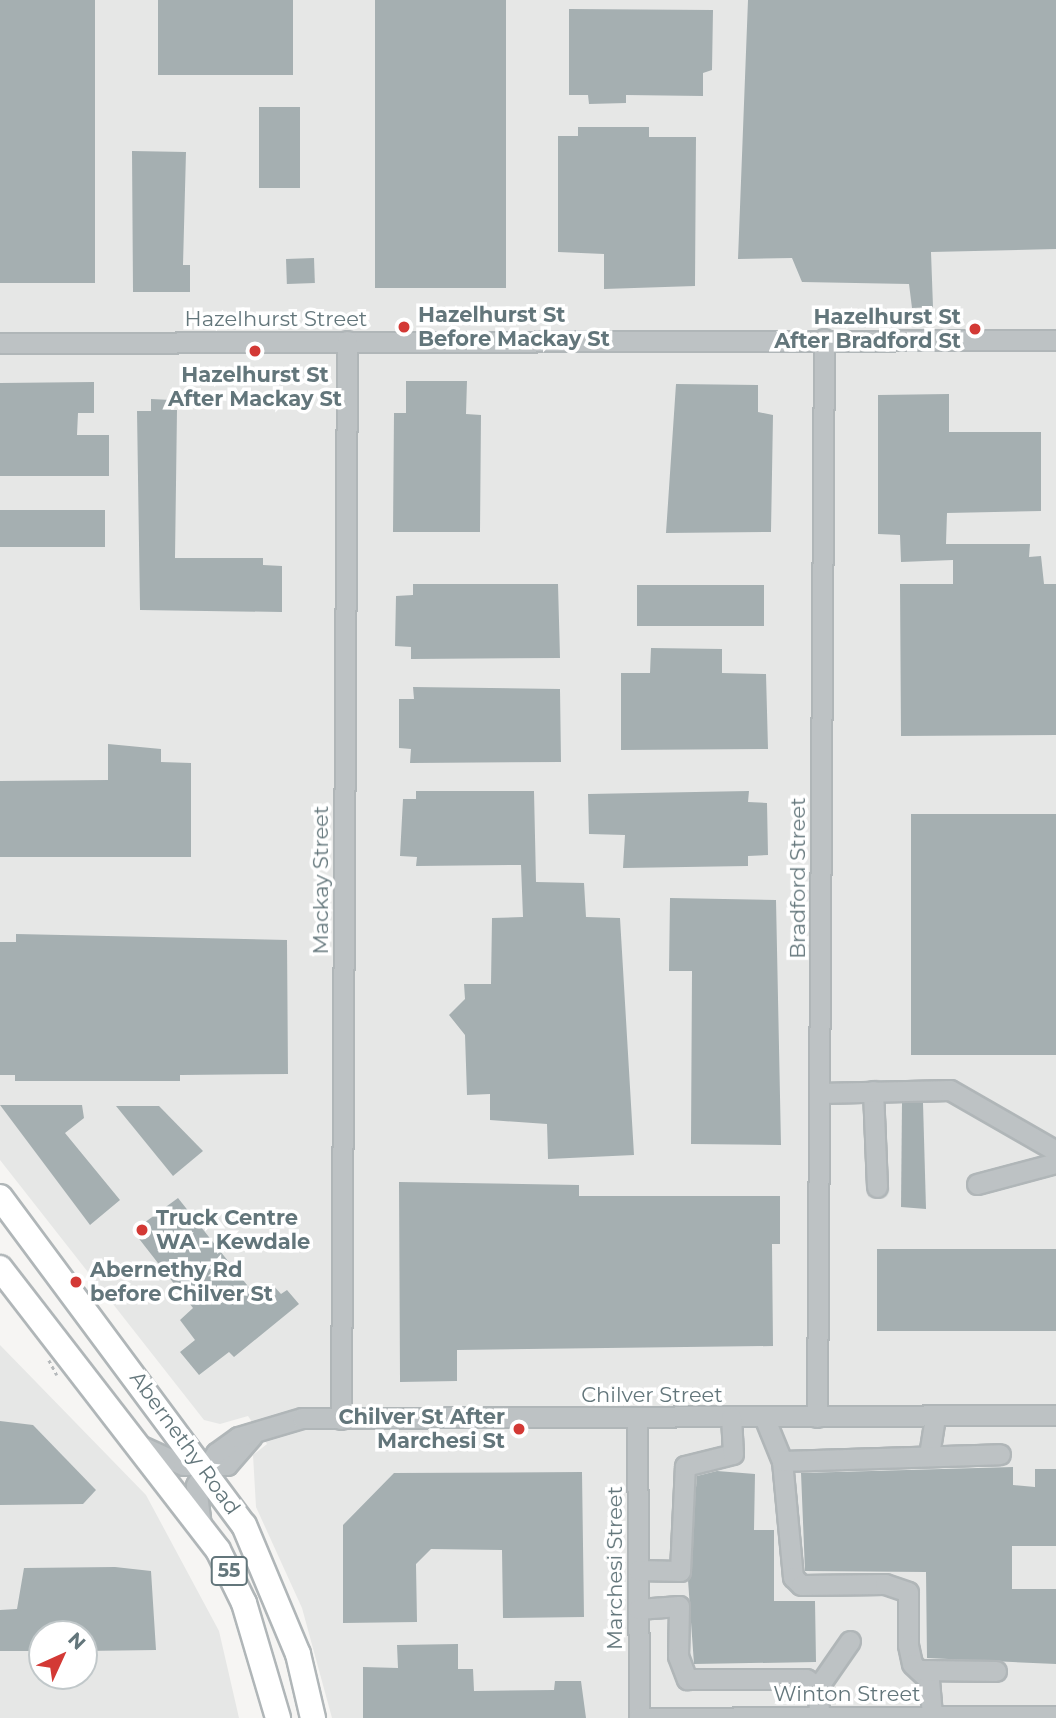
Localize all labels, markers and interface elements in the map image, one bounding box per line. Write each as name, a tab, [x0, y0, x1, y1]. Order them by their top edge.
place label: Hazelhurst St Before Mackay St	[418, 302, 610, 352]
place label: Hazelhurst St After Bradford St	[774, 304, 961, 354]
street label: Hazelhurst Street	[185, 306, 367, 332]
marker: Hazelhurst St Before Mackay St	[396, 319, 412, 335]
marker: Hazelhurst St After Bradford St	[967, 321, 983, 337]
marker: Hazelhurst St After Mackay St	[247, 343, 263, 359]
place label: Hazelhurst St After Mackay St	[168, 362, 342, 412]
street label: Bradford Street	[785, 797, 811, 959]
street label: Mackay Street	[308, 806, 334, 954]
place label: Truck Centre WA - Kewdale	[156, 1205, 310, 1255]
marker: Truck Centre WA - Kewdale	[134, 1222, 150, 1238]
place label: Abernethy Rd before Chilver St	[90, 1257, 273, 1307]
marker: Abernethy Rd before Chilver St	[68, 1274, 84, 1290]
street label: Abernethy Road	[124, 1366, 246, 1520]
street label: Chilver Street	[581, 1382, 723, 1408]
place label: Chilver St After Marchesi St	[338, 1404, 505, 1454]
marker: Chilver St After Marchesi St	[511, 1421, 527, 1437]
street label: Marchesi Street	[602, 1486, 628, 1650]
road number: 55	[210, 1555, 248, 1586]
north arrow	[28, 1620, 98, 1690]
text: N	[63, 1628, 90, 1655]
street label: Winton Street	[773, 1681, 921, 1707]

